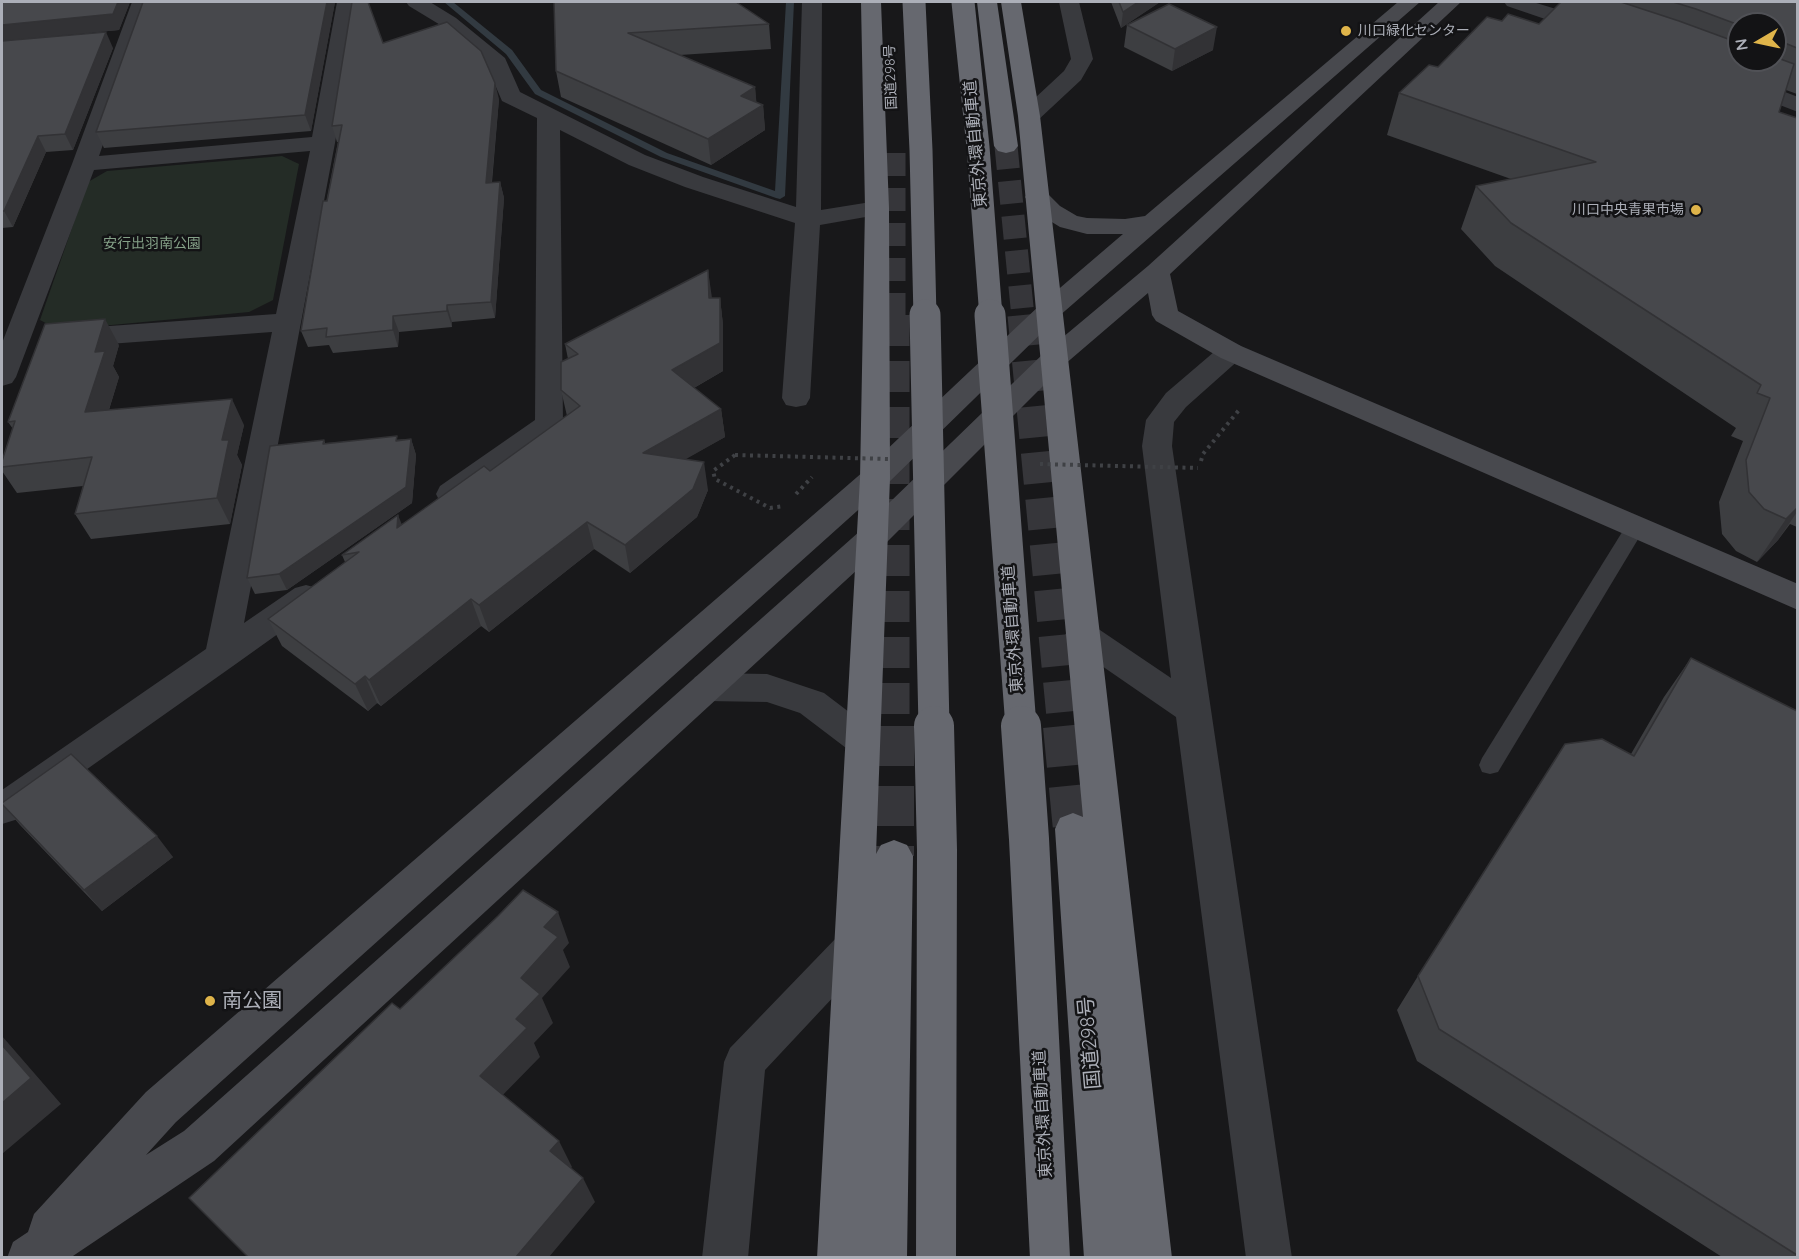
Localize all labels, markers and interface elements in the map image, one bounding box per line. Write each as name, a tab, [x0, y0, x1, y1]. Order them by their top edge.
north arrow	[1727, 12, 1787, 72]
place label: 川口緑化センター	[1358, 23, 1470, 39]
marker: 川口緑化センター	[1339, 24, 1353, 38]
text: N	[1730, 37, 1752, 52]
street label: 国道298号	[881, 44, 901, 110]
street label: 東京外環自動車道	[961, 79, 991, 209]
place label: 川口中央青果市場	[1572, 202, 1684, 218]
marker: 川口中央青果市場	[1689, 203, 1703, 217]
park label: 安行出羽南公園	[103, 236, 201, 252]
street label: 東京外環自動車道	[999, 564, 1027, 694]
place label: 南公園	[222, 989, 282, 1013]
marker: 南公園	[203, 994, 217, 1008]
street label: 国道298号	[1074, 996, 1106, 1090]
street label: 東京外環自動車道	[1030, 1050, 1056, 1178]

